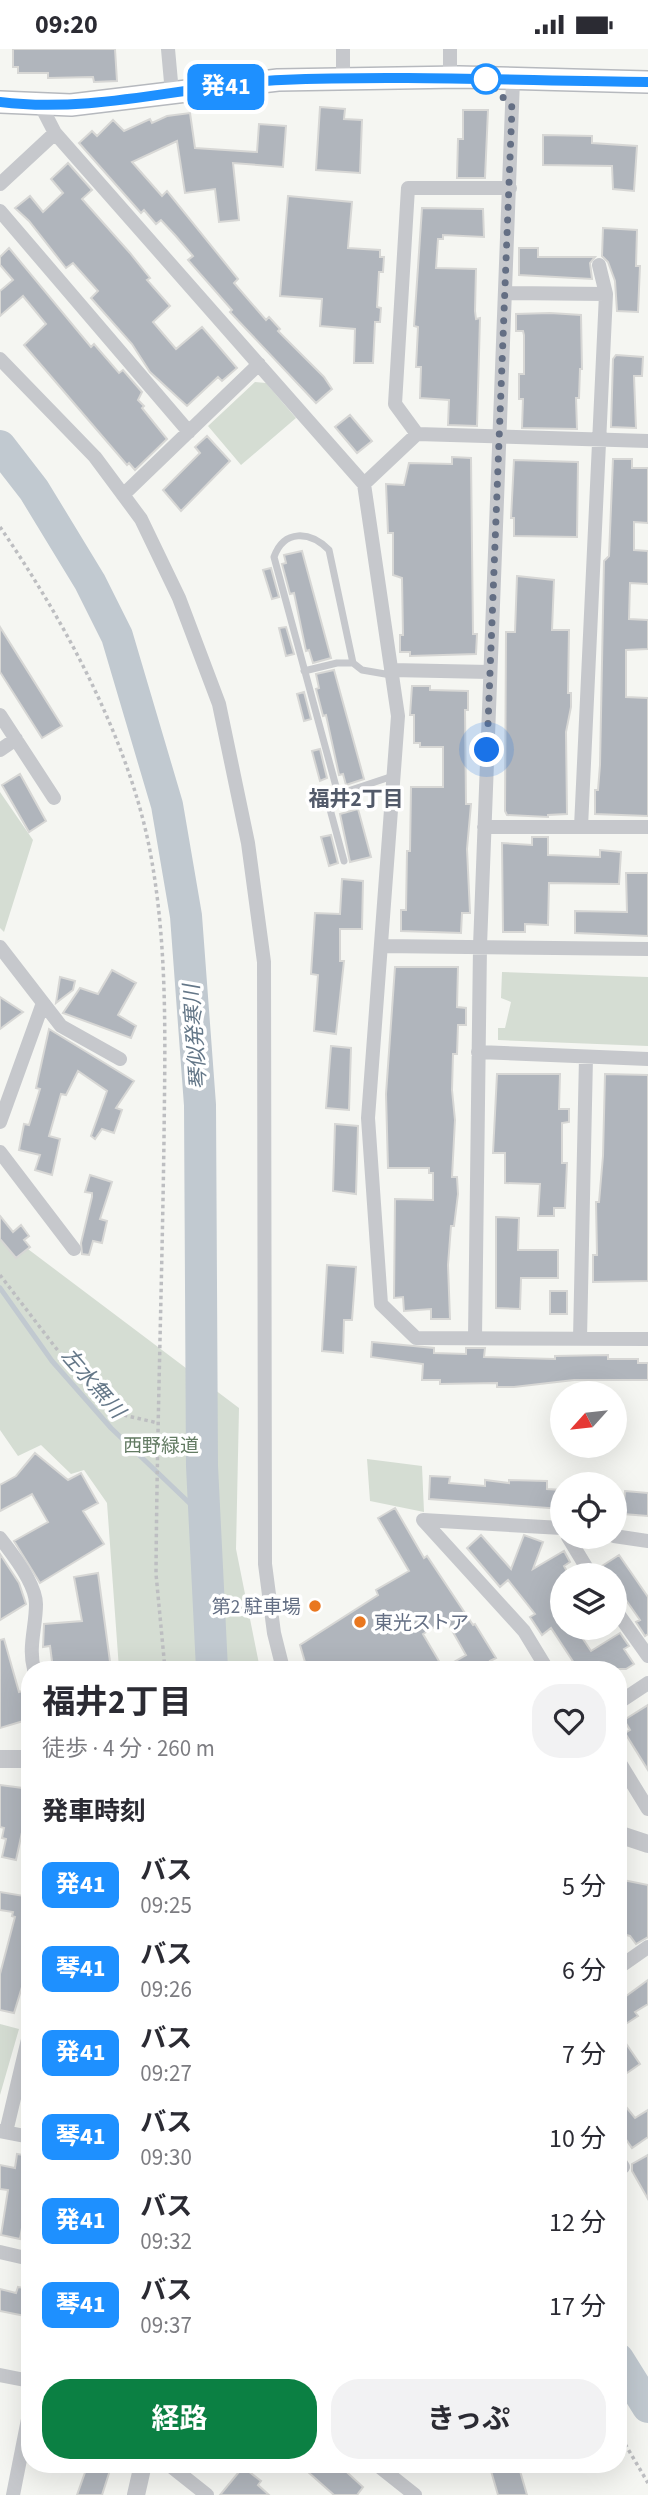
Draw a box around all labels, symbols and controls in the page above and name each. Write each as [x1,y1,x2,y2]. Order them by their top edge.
text: 09:20 [35,6,98,43]
line badge: 発41 [186,64,266,110]
unlabelled marker [471,64,501,94]
text: 発41 [201,69,251,104]
your location [469,732,504,767]
district label: 福井2丁目 [308,784,404,814]
water label: 琴似発寒川 [176,982,214,1090]
water label: 左水無川 [54,1341,133,1426]
north arrow [550,1381,626,1458]
map controls [550,1381,627,1640]
park label: 西野緑道 [123,1433,199,1460]
button: locate [550,1472,627,1549]
button: layers [550,1563,627,1640]
place label: 第2 駐車場 [212,1594,301,1621]
marker: 第2 駐車場 [307,1598,323,1614]
place label: 東光ストア [374,1610,469,1637]
marker: 東光ストア [352,1614,368,1630]
text: 福井2丁目 [42,1679,191,1726]
button: heart [532,1684,606,1758]
text: 徒歩 · 4 分 · 260 m [42,1732,215,1765]
text: 発車時刻 [42,1793,146,1830]
text: バス [140,1852,192,1889]
text: 発41 [56,1867,105,1902]
text: 5 分 [562,1868,606,1905]
text: 09:25 [140,1889,192,1922]
text: バス [140,1936,192,1973]
text: 琴41 [56,1951,105,1986]
text: 6 分 [562,1952,606,1989]
text: 09:26 [140,1973,192,2006]
text: バス [140,2020,192,2057]
text: 発41 [56,2035,105,2070]
text: 7 分 [562,2036,606,2073]
text: 09:27 [140,2057,192,2090]
text: バス [140,2104,192,2141]
text: 琴41 [56,2119,105,2154]
text: 10 分 [549,2120,606,2157]
text: 09:30 [140,2141,192,2174]
text: バス [140,2188,192,2225]
text: 発41 [56,2203,105,2238]
text: 12 分 [549,2204,606,2241]
text: 09:32 [140,2225,192,2258]
text: バス [140,2272,192,2309]
text: 琴41 [56,2287,105,2322]
text: 17 分 [549,2288,606,2325]
text: 09:37 [140,2309,192,2342]
button: 経路 [42,2379,317,2459]
button: きっぷ [331,2379,606,2459]

